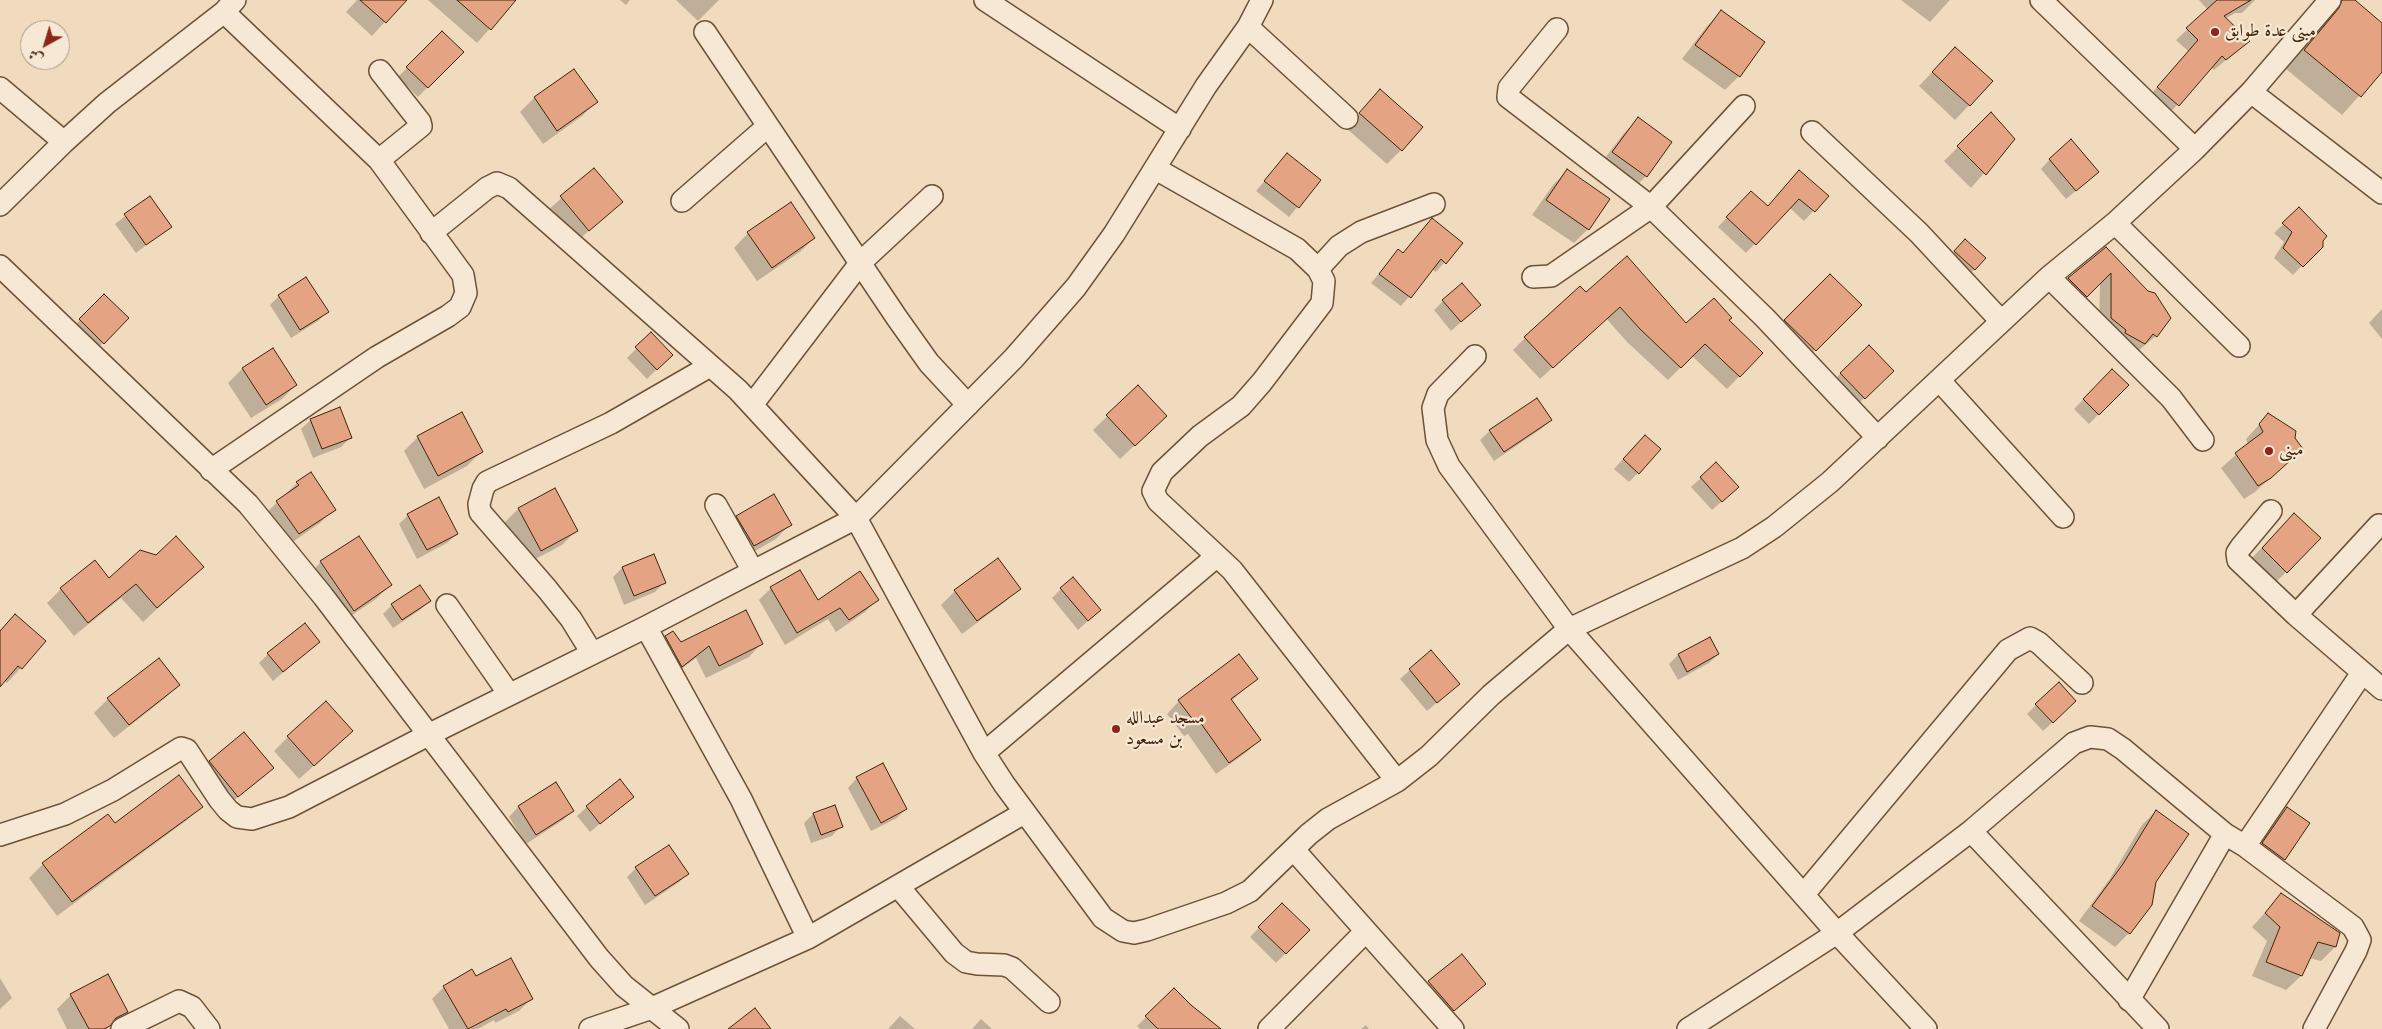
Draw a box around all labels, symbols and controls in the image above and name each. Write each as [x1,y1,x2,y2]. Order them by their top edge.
north arrow [20,20,70,70]
place label: مبنى عدة طوابق [2225,21,2316,43]
marker: مبنى عدة طوابق [2209,26,2221,38]
text: ش [25,45,47,68]
place label: مبنى [2279,440,2303,462]
marker: مبنى [2263,445,2275,457]
place label: مسجد عبدالله بن مسعود [1126,708,1205,751]
marker: مسجد عبدالله بن مسعود [1110,723,1122,735]

